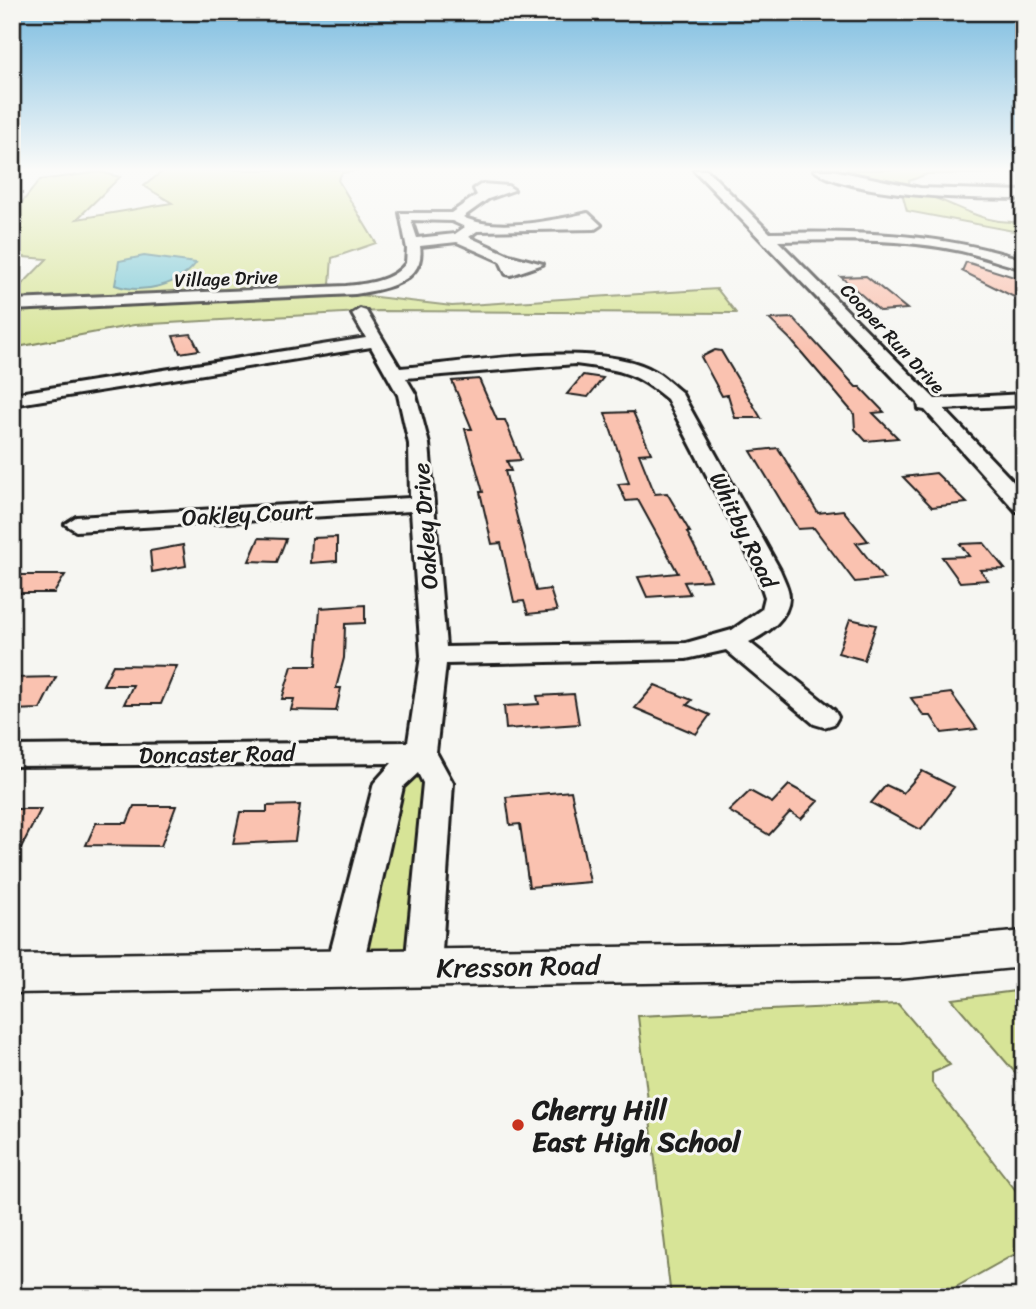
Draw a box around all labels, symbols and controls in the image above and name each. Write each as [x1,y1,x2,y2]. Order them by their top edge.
street label: Village Drive [174,260,279,297]
street label: Cooper Run Drive [832,275,953,402]
street label: Oakley Drive [401,461,450,591]
street label: Whitby Road [698,465,790,597]
street label: Oakley Court [181,491,315,538]
street label: Doncaster Road [139,733,297,776]
street label: Kresson Road [436,941,602,992]
place label: Cherry Hill East High School [531,1085,741,1166]
marker: Cherry Hill East High School [510,1117,526,1133]

